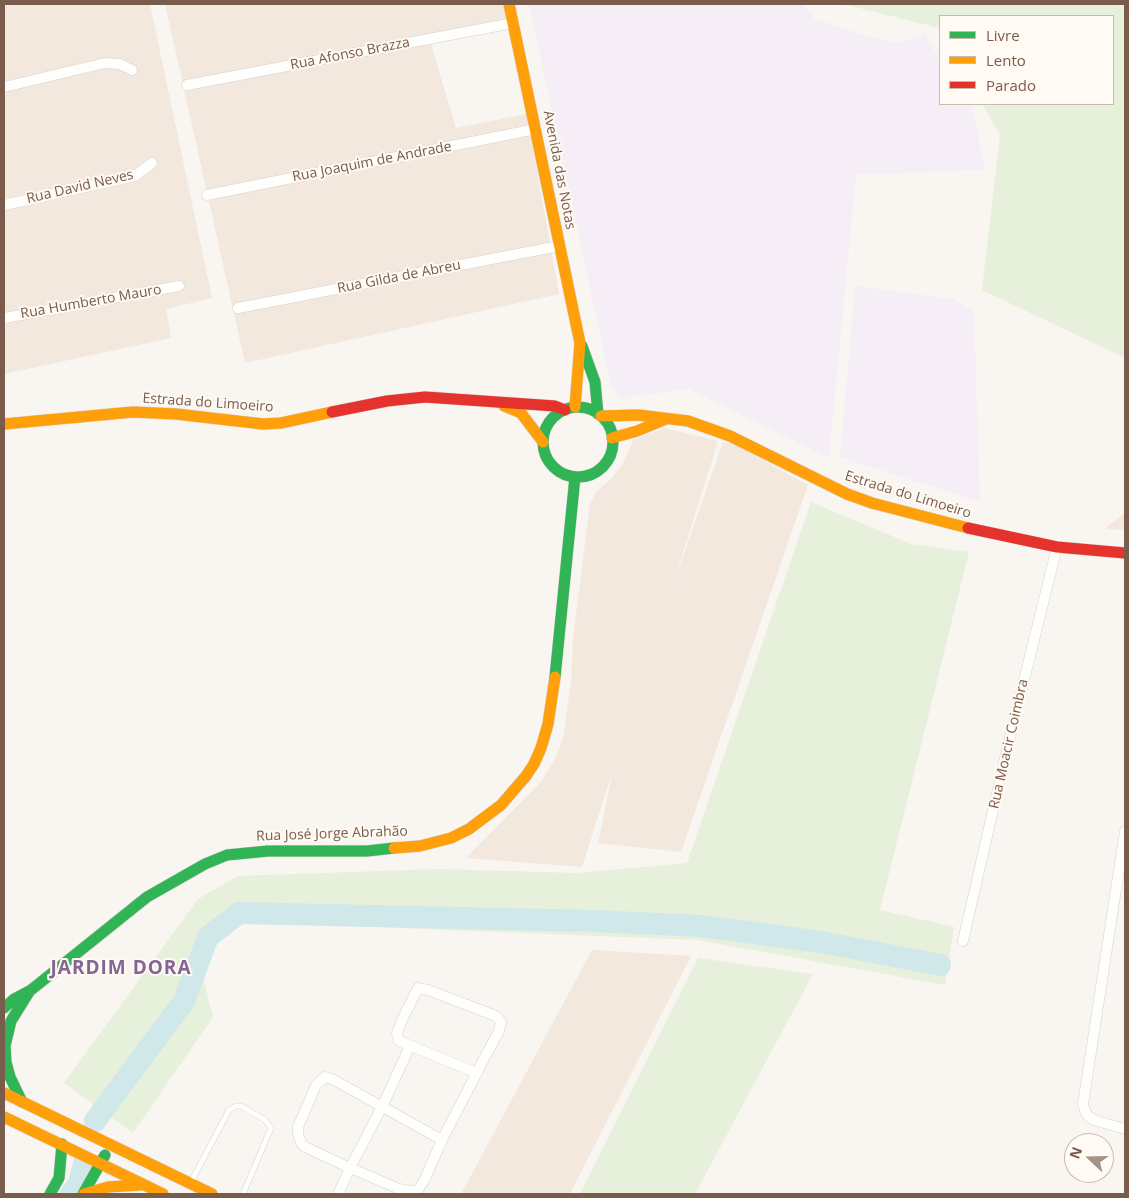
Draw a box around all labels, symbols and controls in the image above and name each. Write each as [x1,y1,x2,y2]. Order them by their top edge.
legend [939,15,1114,105]
text: Livre [986,25,1020,45]
street label: Rua Afonso Brazza [289,34,411,74]
text: Lento [986,50,1026,70]
text: Parado [986,75,1036,95]
street label: Avenida das Notas [539,109,579,231]
street label: Rua Joaquim de Andrade [291,138,453,186]
street label: Rua David Neves [25,167,135,207]
street label: Rua Gilda de Abreu [336,257,462,297]
street label: Rua Humberto Mauro [19,281,163,323]
street label: Estrada do Limoeiro [142,390,274,416]
street label: Estrada do Limoeiro [843,468,973,522]
street label: Rua Moacir Coimbra [986,677,1032,811]
street label: Rua José Jorge Abrahão [256,823,408,845]
district label: JARDIM DORA [49,958,193,980]
north arrow [1064,1133,1114,1183]
text: N [1065,1144,1086,1162]

